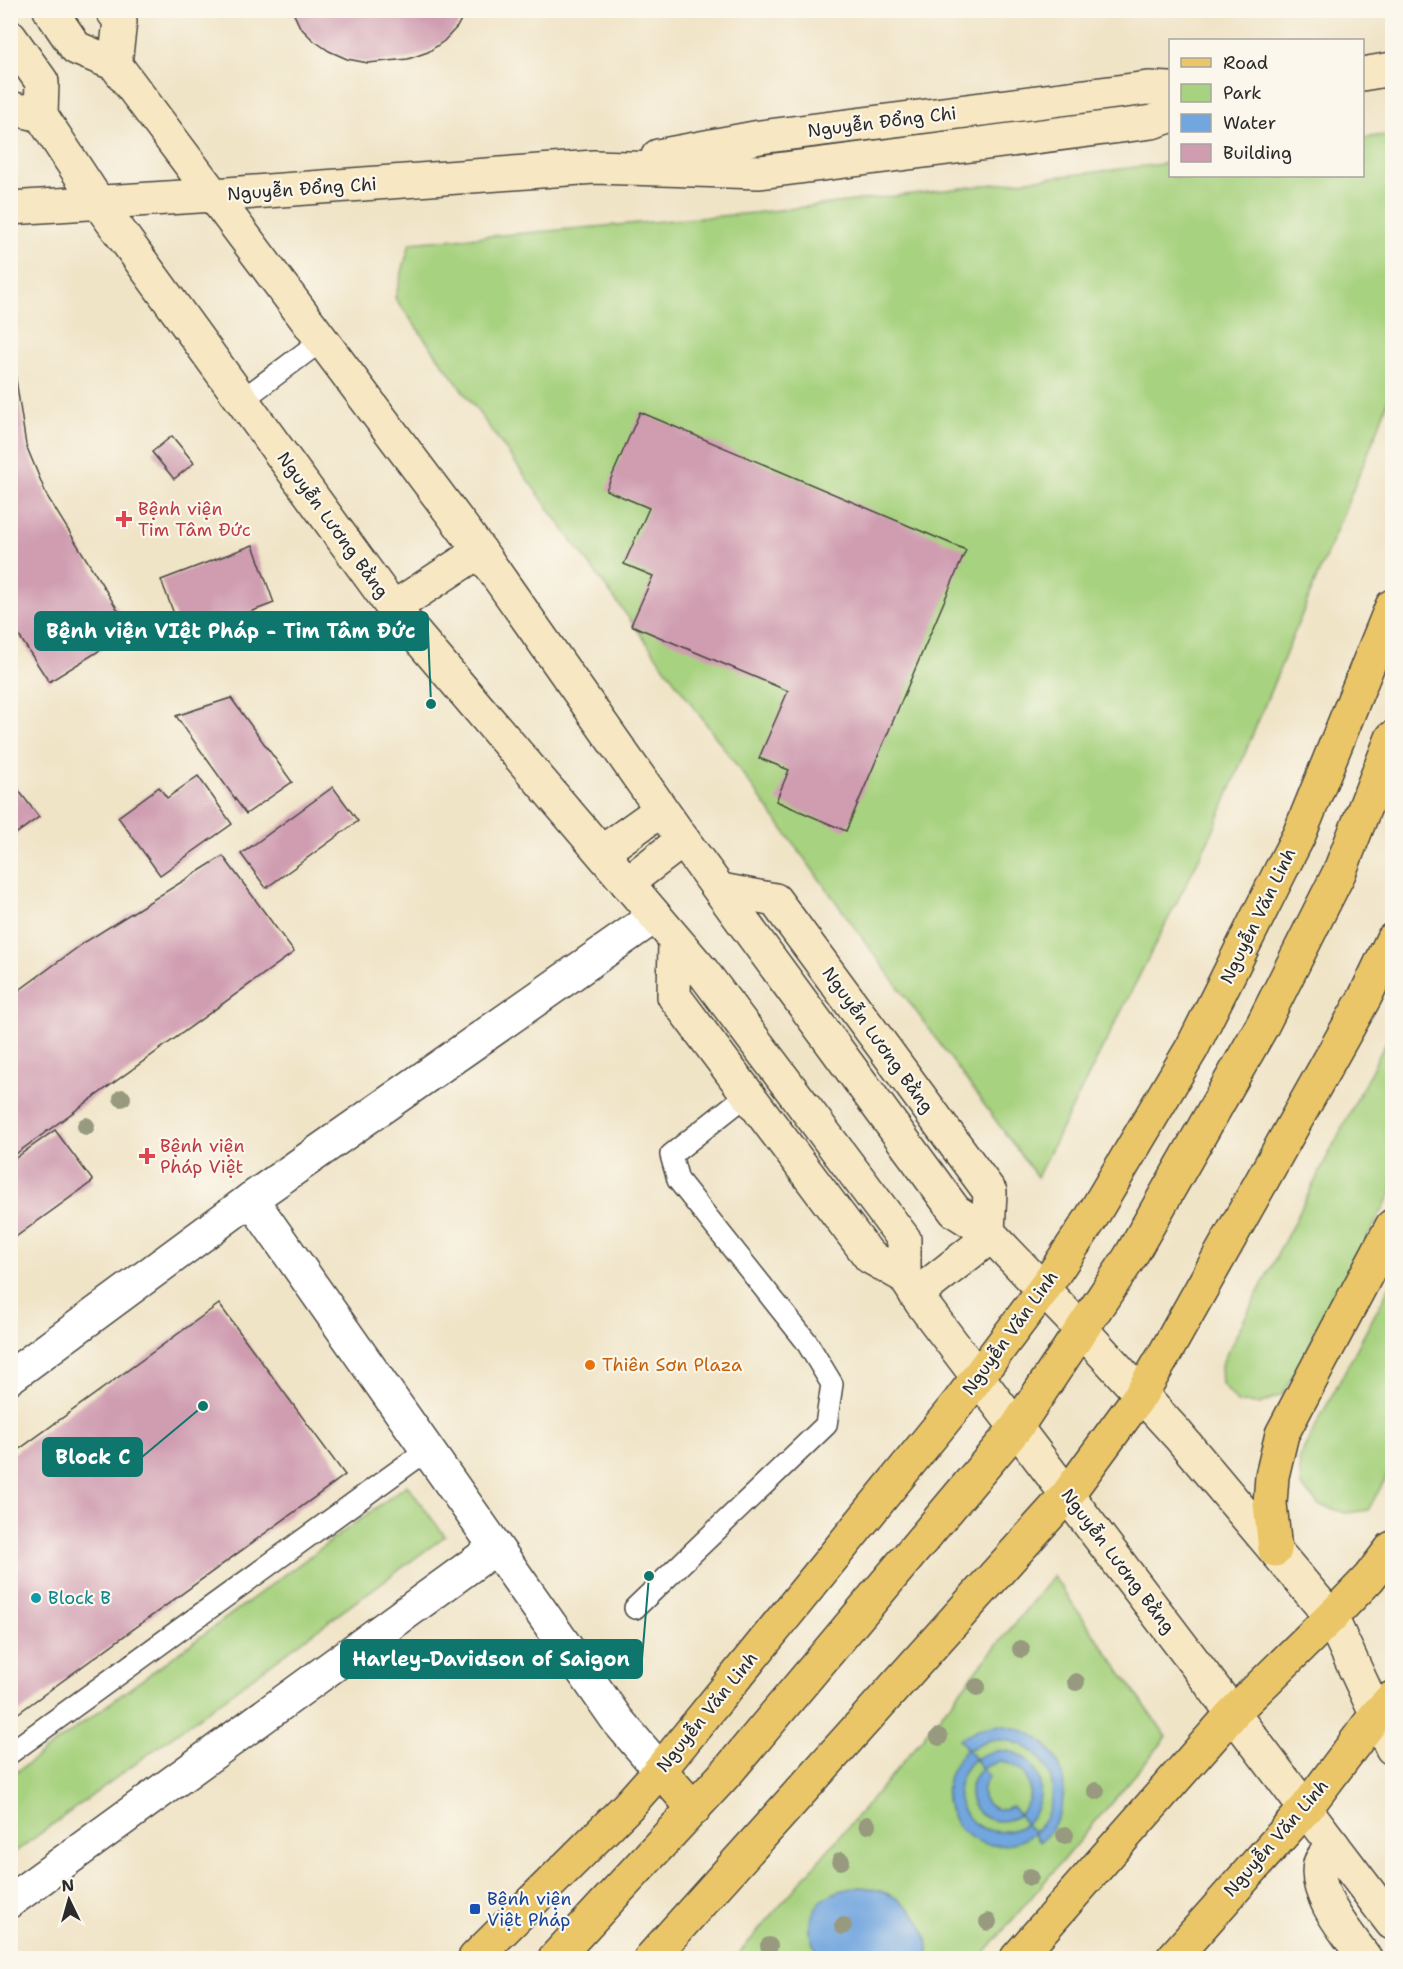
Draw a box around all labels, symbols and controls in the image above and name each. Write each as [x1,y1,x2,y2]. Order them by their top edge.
legend [1169,39,1364,177]
text: Road [1223,51,1268,75]
text: Park [1223,81,1262,105]
street label: Nguyễn Đổng Chi [806,101,958,143]
text: Water [1223,111,1276,135]
text: Building [1223,141,1292,165]
street label: Nguyễn Đổng Chi [226,172,378,206]
street label: Nguyễn Lương Bằng [272,447,394,603]
place label: Bệnh viện Tim Tâm Đức [138,497,251,542]
marker: Bệnh viện Tim Tâm Đức [115,510,133,528]
callout: Bệnh viện VIệt Pháp - Tim Tâm Đức [35,612,428,650]
text: Bệnh viện VIệt Pháp - Tim Tâm Đức [46,618,416,644]
street label: Nguyễn Văn Linh [1215,844,1301,988]
street label: Nguyễn Lương Bằng [817,962,939,1118]
place label: Bệnh viện Pháp Việt [160,1134,245,1179]
marker: Bệnh viện Pháp Việt [138,1147,156,1165]
street label: Nguyễn Văn Linh [957,1266,1063,1400]
place label: Thiên Sơn Plaza [602,1353,742,1377]
marker: Thiên Sơn Plaza [583,1358,597,1372]
callout: Block C [43,1438,142,1476]
text: Block C [56,1444,130,1470]
street label: Nguyễn Lương Bằng [1056,1484,1180,1638]
place label: Block B [48,1586,111,1610]
marker: Block B [29,1591,43,1605]
callout: Harley-Davidson of Saigon [341,1640,642,1678]
text: Harley-Davidson of Saigon [352,1646,630,1672]
street label: Nguyễn Văn Linh [651,1647,763,1777]
street label: Nguyễn Văn Linh [1218,1774,1334,1902]
north arrow [39,1870,99,1930]
text: N [61,1875,75,1897]
place label: Bệnh viện Việt Pháp [487,1887,572,1932]
marker: Bệnh viện Việt Pháp [468,1902,482,1916]

